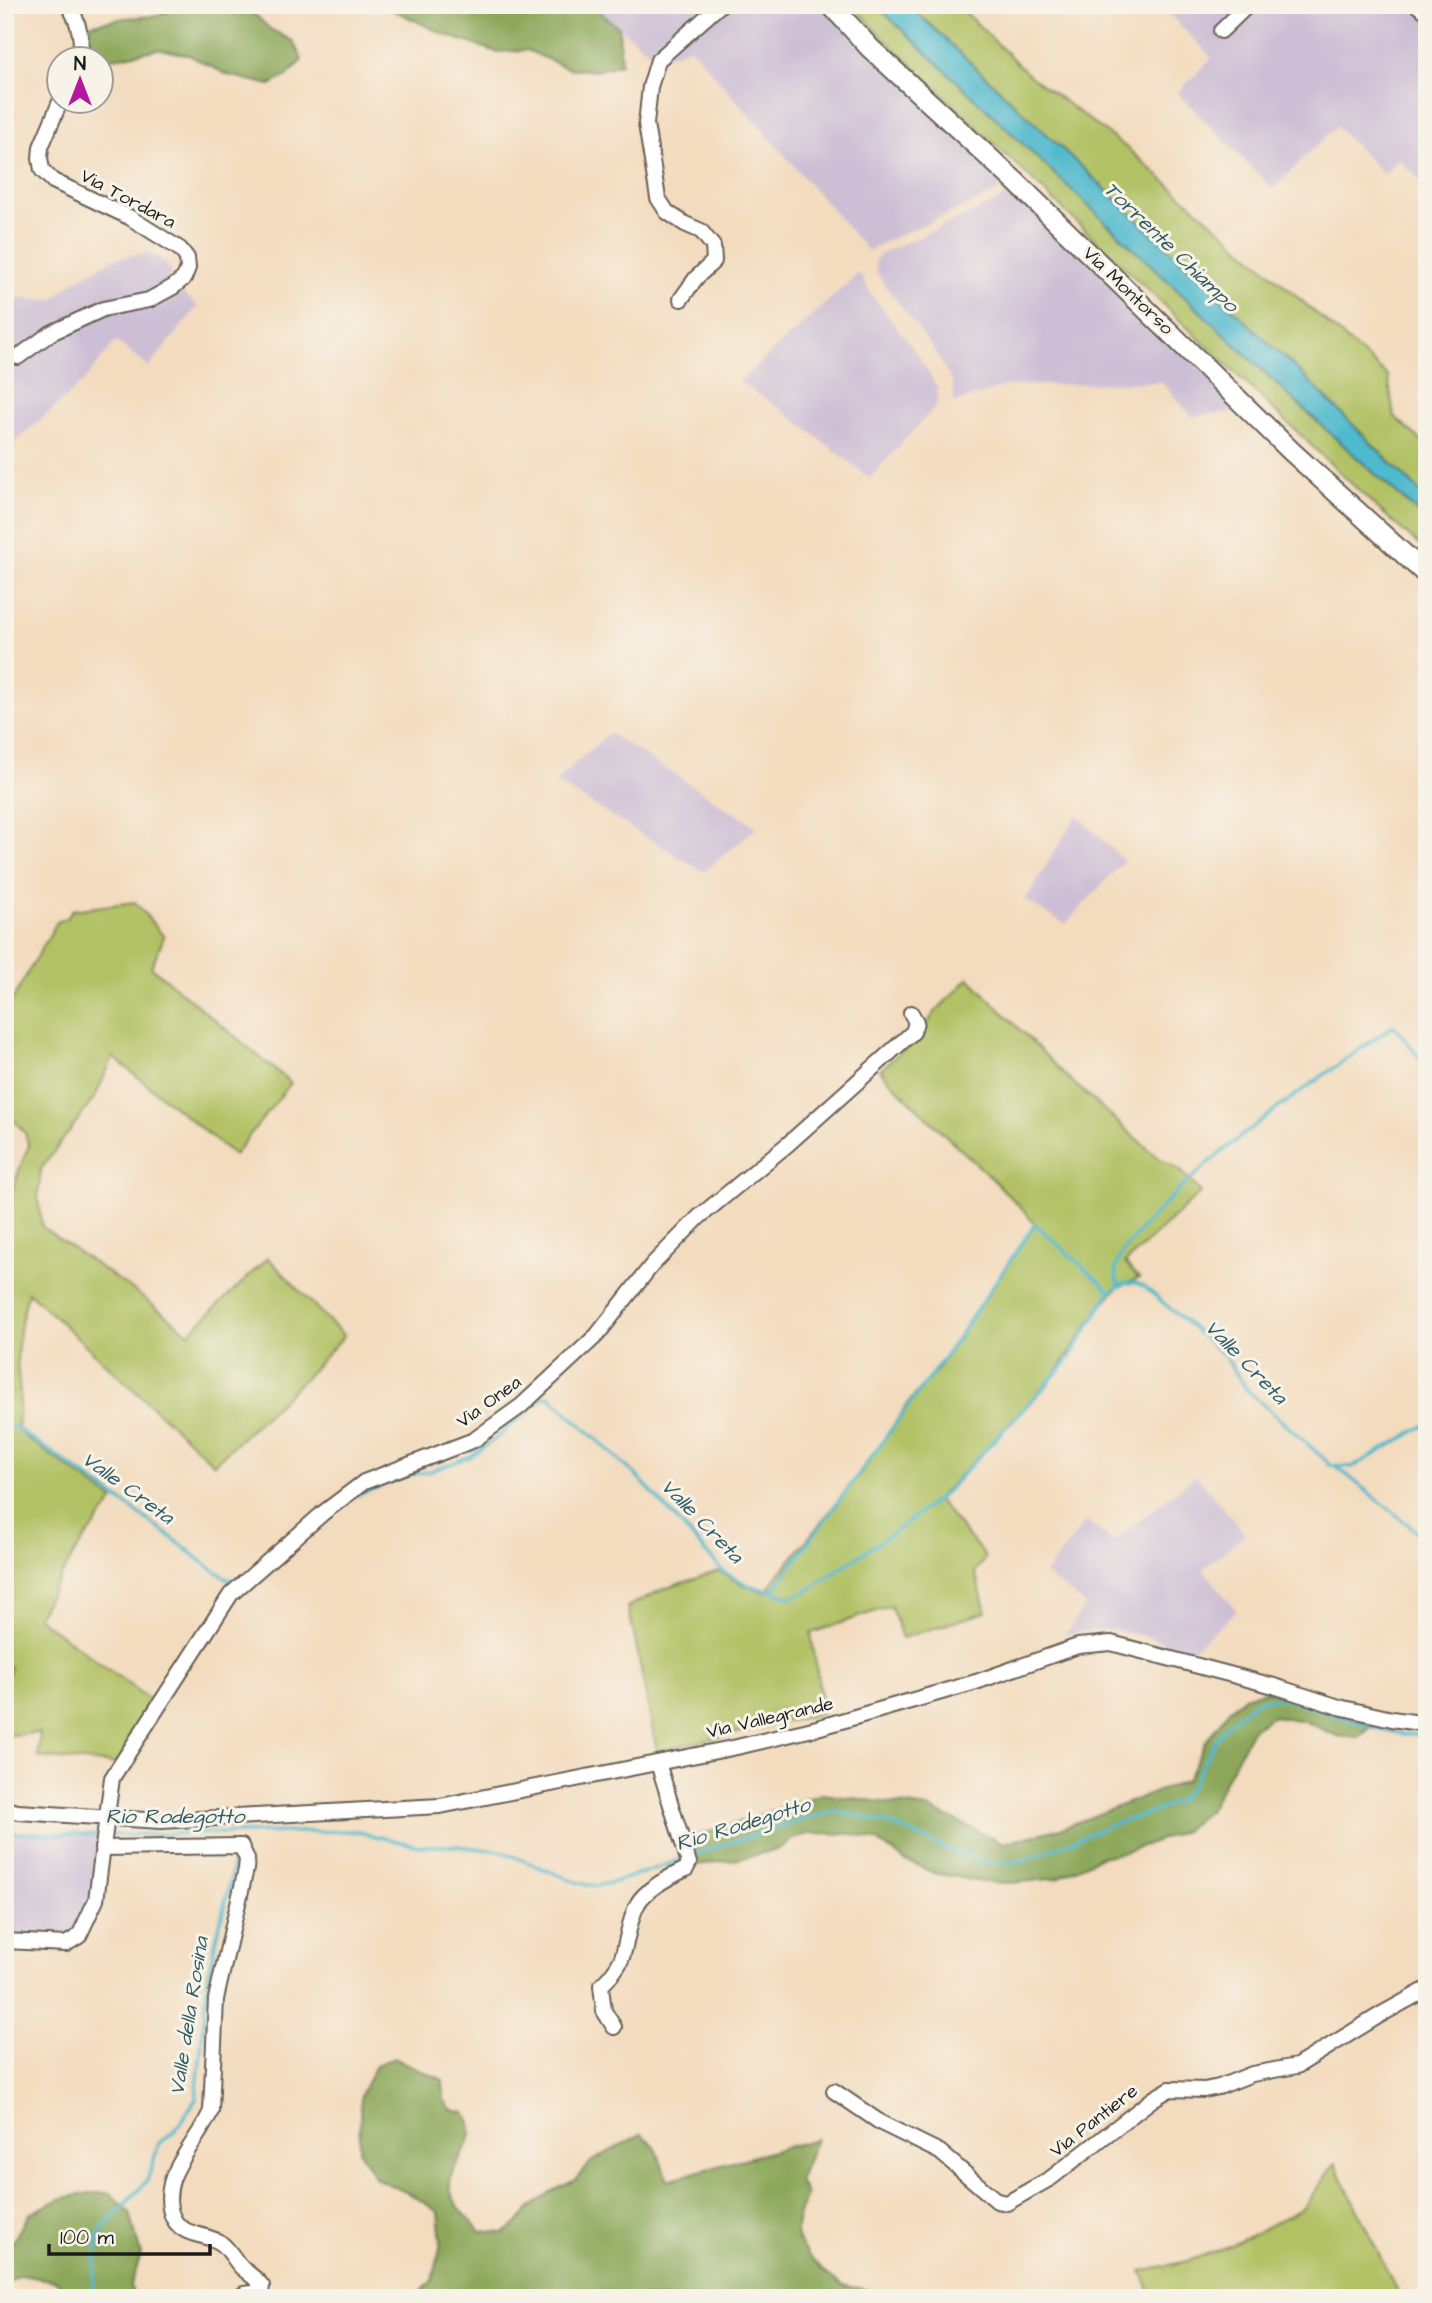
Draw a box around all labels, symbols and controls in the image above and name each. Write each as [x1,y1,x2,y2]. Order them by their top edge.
north arrow [46,46,116,116]
text: N [74,51,86,78]
street label: Via Tordara [75,163,181,236]
water label: Torrente Chiampo [1097,175,1246,320]
street label: Via Montorso [1077,241,1180,342]
water label: Valle Creta [1198,1313,1295,1412]
street label: Via Onea [451,1369,527,1435]
water label: Valle Creta [76,1445,181,1532]
water label: Valle Creta [654,1472,751,1571]
street label: Via Vallegrande [704,1690,836,1747]
water label: Rio Rodegotto [672,1789,816,1859]
water label: Rio Rodegotto [106,1802,247,1832]
water label: Valle della Rosina [162,1934,216,2097]
street label: Via Pantiere [1044,2078,1144,2164]
scale bar [49,2212,210,2256]
text: 100 m [60,2223,115,2252]

